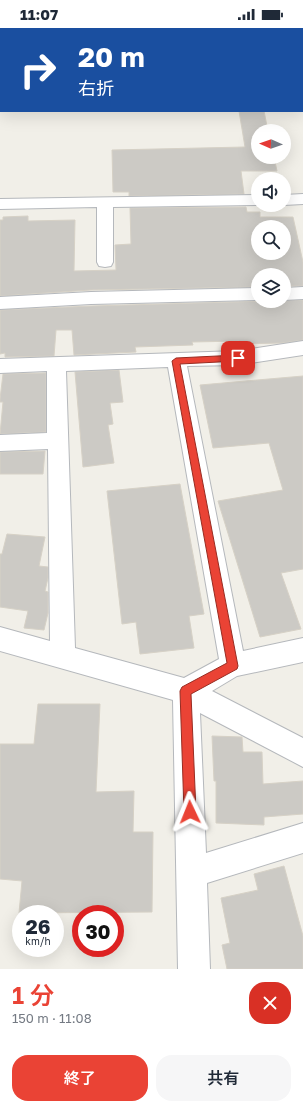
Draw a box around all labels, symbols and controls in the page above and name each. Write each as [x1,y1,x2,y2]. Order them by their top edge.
text: 11:07 [20,5,58,23]
text: 20 m [78,40,145,73]
icon: right [12,44,64,96]
text: 右折 [78,77,114,99]
north arrow [251,124,291,164]
map controls [251,124,291,308]
button: sound [251,172,291,212]
button: search [251,220,291,260]
button: layers [251,268,291,308]
pin [221,341,255,375]
icon: arrive [227,347,249,369]
position arrow [169,791,211,833]
speed limit sign: 30 [72,905,124,957]
text: 26 [26,914,50,938]
text: km/h [25,935,51,947]
text: 1 分 [12,980,54,1009]
button: close [249,982,291,1024]
text: 150 m · 11:08 [12,1010,92,1026]
button: 終了 [12,1055,148,1101]
button: 共有 [156,1055,291,1101]

